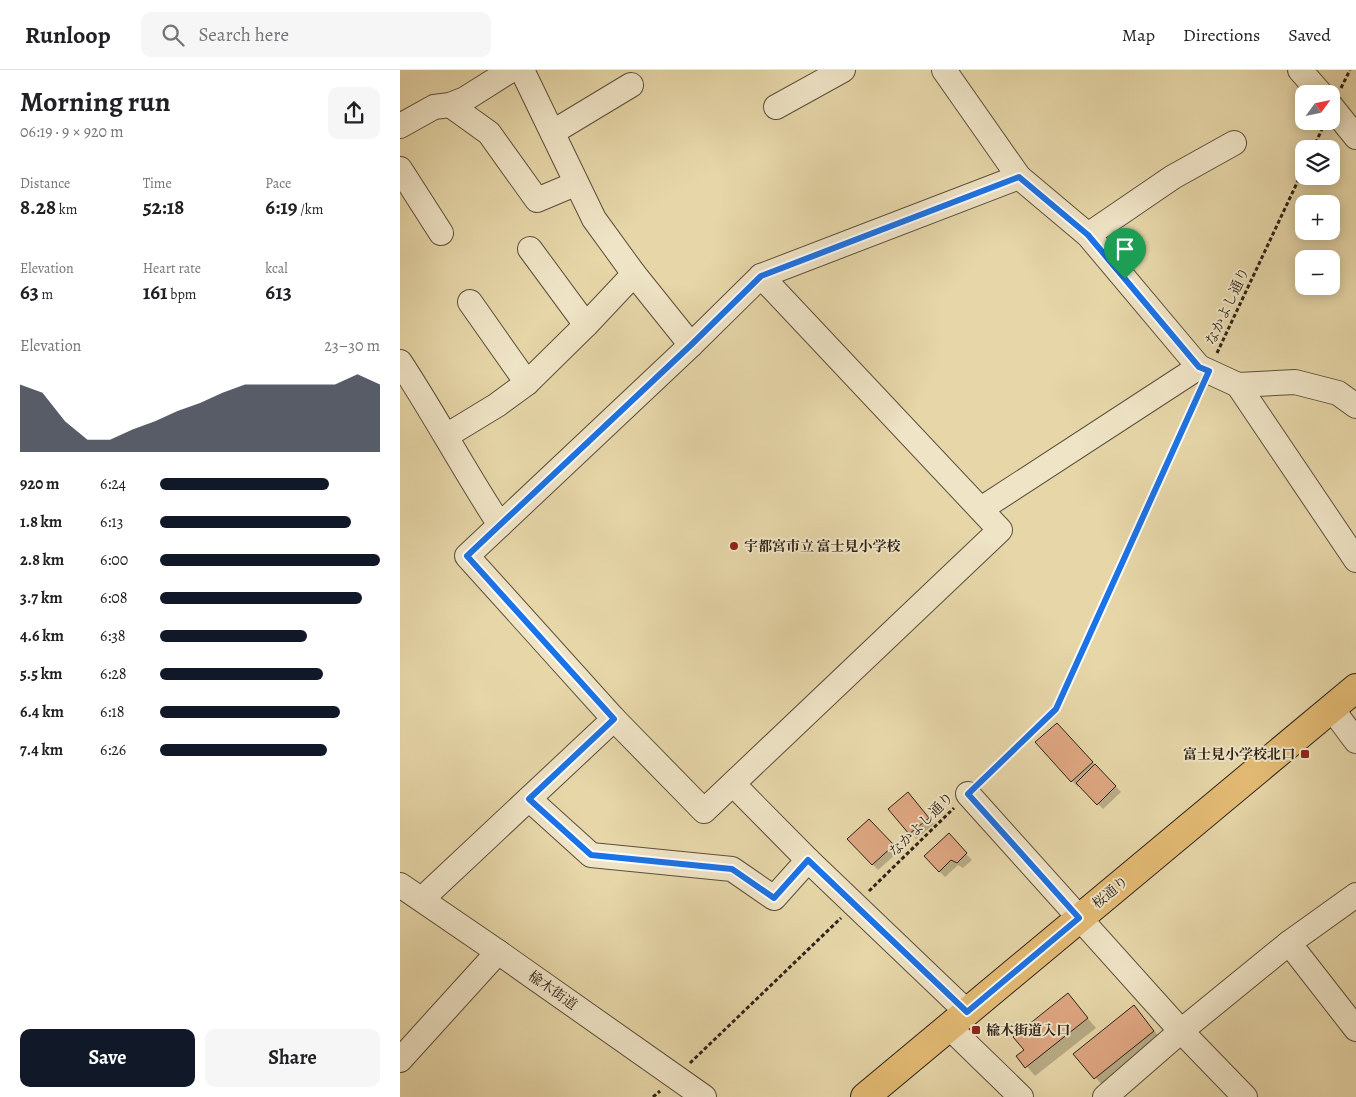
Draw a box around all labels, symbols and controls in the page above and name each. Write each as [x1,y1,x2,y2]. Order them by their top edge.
search box [141,12,491,57]
text: Runloop [25,19,111,51]
icon: search [159,21,187,49]
text: Search here [199,22,289,48]
text: Map [1122,23,1155,47]
text: Directions [1183,23,1260,47]
text: Saved [1288,23,1331,47]
text: Morning run [20,83,170,121]
north arrow [1295,85,1340,130]
map controls [1295,85,1340,295]
button: share [328,87,380,139]
text: 06:19 · 9 × 920 m [20,121,124,143]
button: layers [1295,140,1340,185]
text: Distance [20,174,70,193]
text: Time [143,174,172,193]
text: Pace [265,174,291,193]
text: 8.28 [20,193,56,221]
text: 52:18 [143,193,184,221]
text: 6:19 [265,193,297,221]
button: + [1295,195,1340,240]
text: km [56,200,77,219]
text: /km [297,200,323,219]
pin [1104,228,1146,279]
icon: arrive [1111,235,1139,263]
button: − [1295,250,1340,295]
text: Elevation [20,259,74,278]
text: Heart rate [143,259,201,278]
text: kcal [265,259,288,278]
street label: なかよし通り [1201,264,1254,348]
text: 63 [20,278,39,306]
text: 161 [143,278,168,306]
text: 613 [265,278,292,306]
text: m [39,285,53,304]
text: bpm [168,285,196,304]
text: Elevation [20,335,81,357]
text: 23–30 m [324,335,380,357]
text: 920 m [20,473,59,495]
text: 6:24 [100,473,126,495]
text: 1.8 km [20,511,62,533]
text: 6:13 [100,511,123,533]
place label: 宇都宮市立 富士見小学校 [744,537,900,556]
marker: 宇都宮市立 富士見小学校 [728,540,740,552]
text: 2.8 km [20,549,64,571]
text: 6:00 [100,549,128,571]
text: 3.7 km [20,587,63,609]
text: 6:08 [100,587,128,609]
text: 4.6 km [20,625,64,647]
text: 6:38 [100,625,126,647]
text: 5.5 km [20,663,63,685]
text: 6:28 [100,663,127,685]
text: 6.4 km [20,701,64,723]
text: 6:18 [100,701,124,723]
text: 7.4 km [20,739,63,761]
text: 6:26 [100,739,126,761]
place label: 富士見小学校北口 [1183,745,1295,764]
marker: 富士見小学校北口 [1299,748,1311,760]
street label: なかよし通り [885,788,958,861]
street label: 桜通り [1088,872,1133,913]
street label: 楡木街道 [524,967,581,1014]
place label: 楡木街道入口 [986,1021,1070,1040]
marker: 楡木街道入口 [970,1024,982,1036]
button: Save [20,1029,195,1087]
button: Share [205,1029,380,1087]

